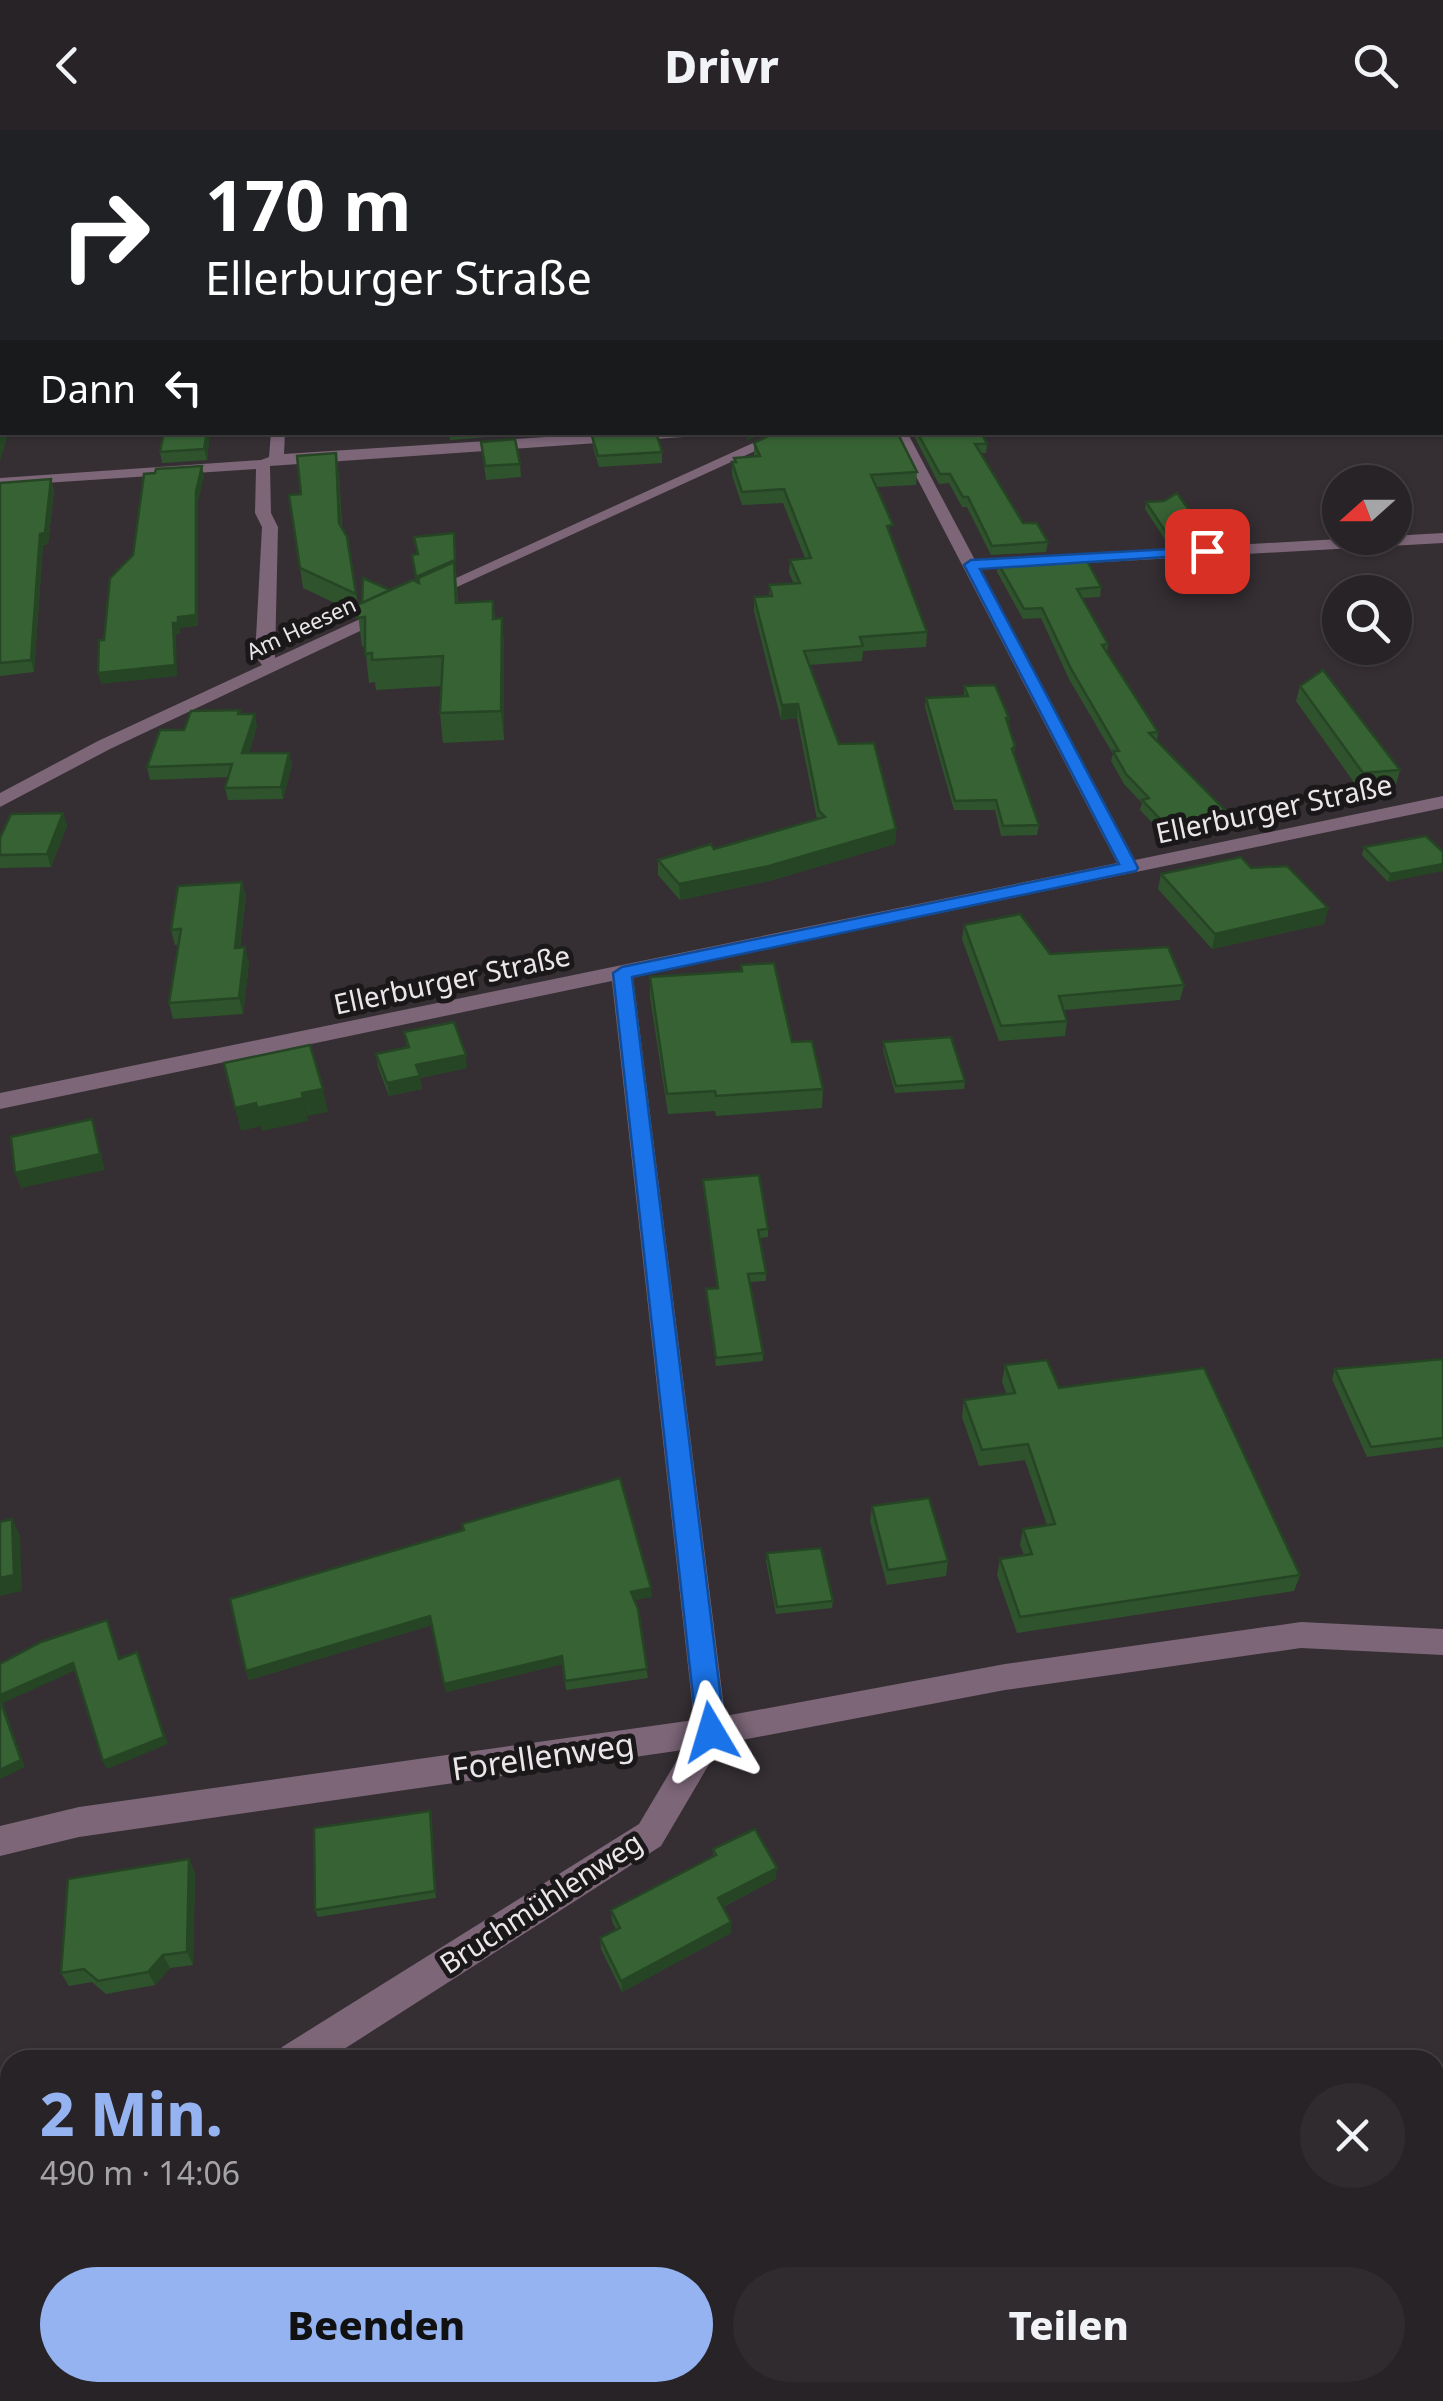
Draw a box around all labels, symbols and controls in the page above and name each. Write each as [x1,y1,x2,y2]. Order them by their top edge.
text: Drivr [664,35,779,96]
icon: back [40,38,95,93]
icon: search [1348,38,1403,93]
text: 170 m [205,156,412,252]
icon: right [40,170,170,300]
text: Ellerburger Straße [205,247,592,308]
icon: left [156,360,211,415]
text: Dann [40,362,136,414]
north arrow [1322,465,1412,555]
map controls [1322,465,1412,665]
pin [1165,509,1250,594]
icon: arrive [1180,524,1235,579]
button: search [1322,575,1412,665]
street label: Am Heesen [241,589,360,666]
street label: Ellerburger Straße [1152,764,1395,852]
street label: Ellerburger Straße [330,935,573,1023]
position arrow [659,1680,763,1784]
street label: Forellenweg [449,1721,637,1790]
street label: Bruchmühlenweg [432,1823,649,1982]
text: 2 Min. [40,2072,223,2154]
button: close [1300,2083,1405,2188]
text: 490 m · 14:06 [40,2151,240,2194]
button: Beenden [40,2267,713,2382]
button: Teilen [733,2267,1405,2382]

